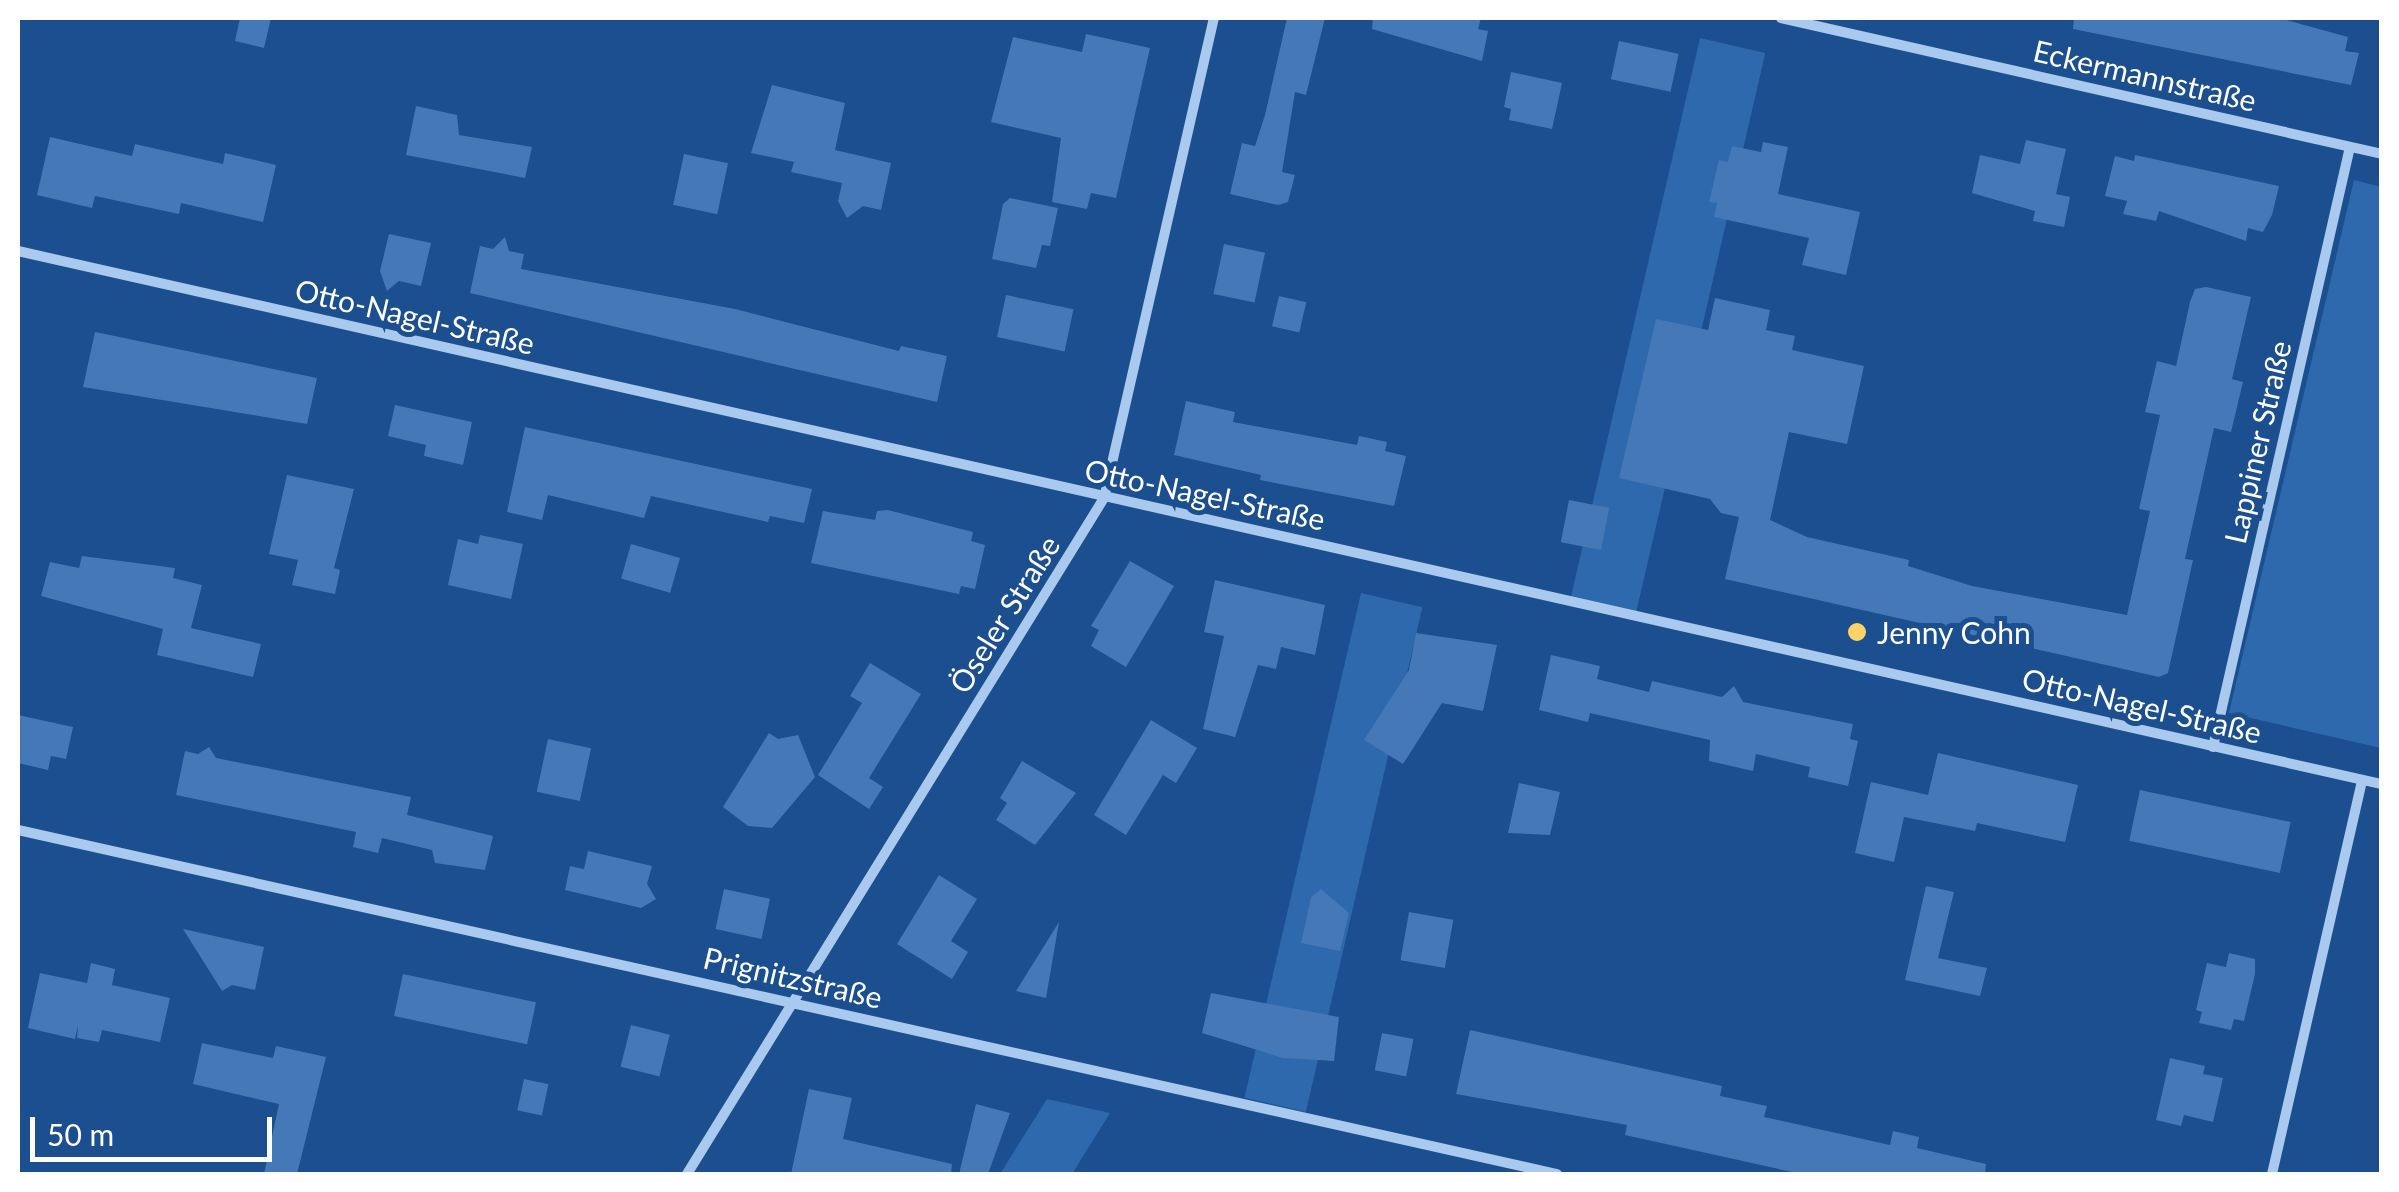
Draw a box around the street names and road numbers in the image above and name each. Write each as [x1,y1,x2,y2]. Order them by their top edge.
street label: Eckermannstraße [2030,32,2260,118]
street label: Otto-Nagel-Straße [292,271,538,361]
street label: Lappiner Straße [2216,337,2298,547]
street label: Otto-Nagel-Straße [1082,451,1328,537]
street label: Öseler Straße [941,528,1067,700]
street label: Otto-Nagel-Straße [2019,660,2265,750]
street label: Prignitzstraße [700,939,886,1015]

